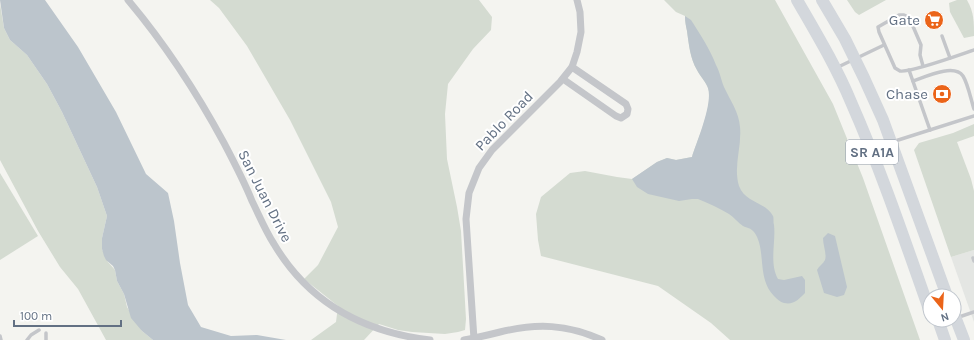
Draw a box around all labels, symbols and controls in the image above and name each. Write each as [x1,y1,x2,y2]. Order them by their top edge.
supermarket icon: Gate [923,9,945,31]
place label: Gate [889,11,920,29]
bank icon: Chase [931,83,953,105]
place label: Chase [886,85,928,103]
street label: Pablo Road [471,87,537,155]
road number: SR A1A [846,140,898,164]
street label: San Juan Drive [234,147,296,245]
north arrow [922,288,962,328]
scale bar [14,302,121,328]
text: 100 m [20,309,52,323]
text: N [939,310,951,324]

